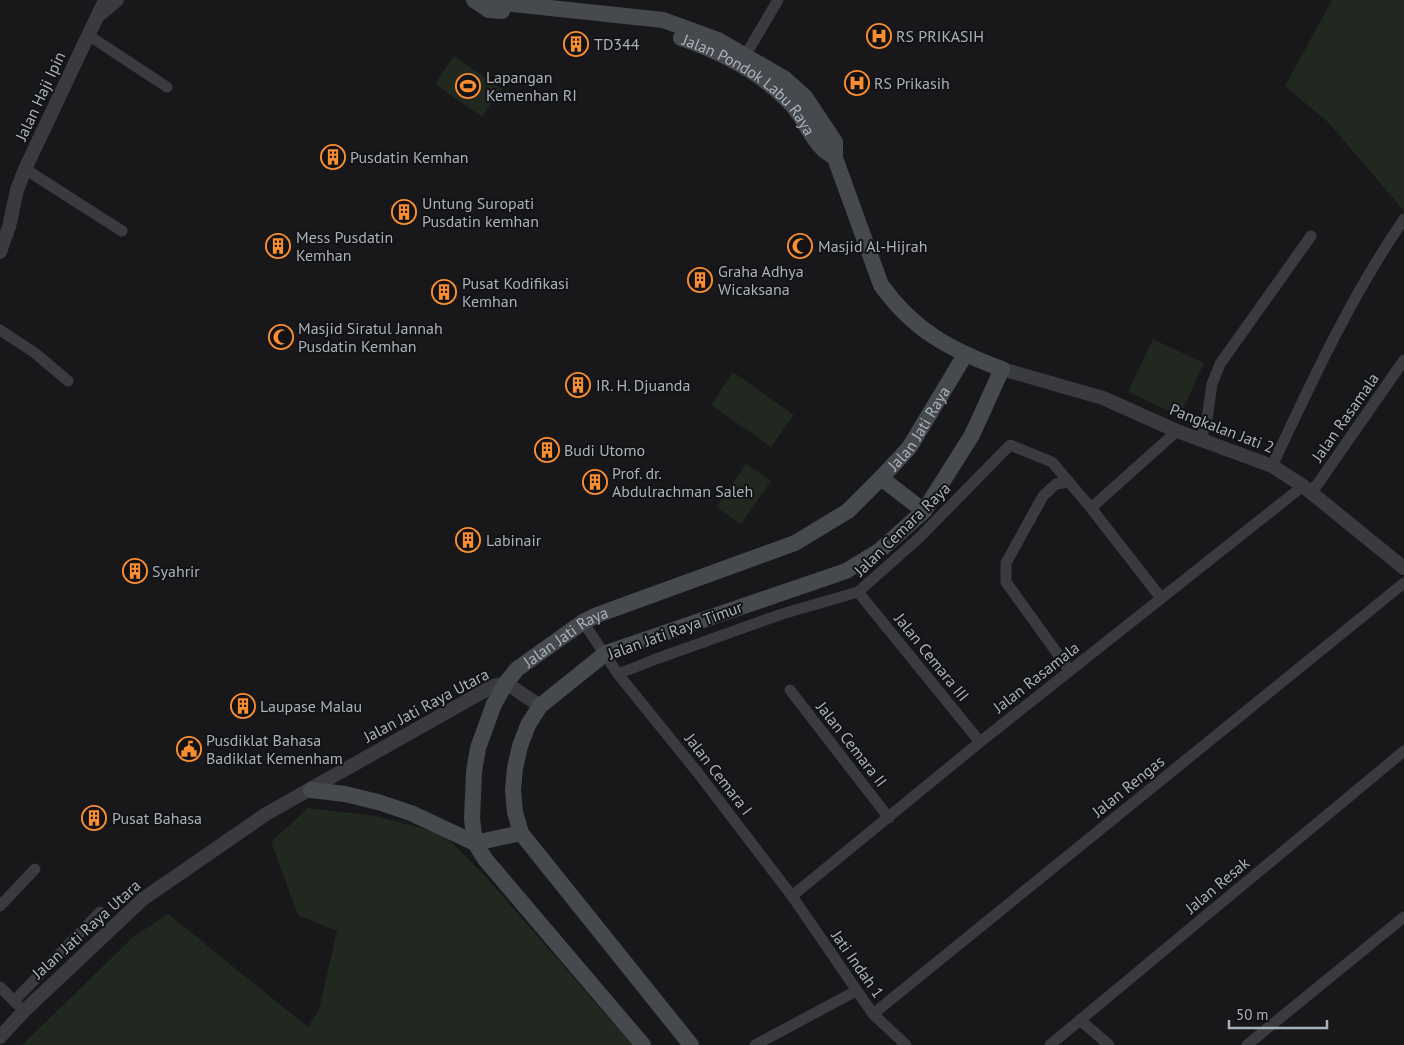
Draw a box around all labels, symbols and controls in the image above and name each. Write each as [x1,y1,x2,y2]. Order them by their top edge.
hospital icon: RS PRIKASIH [866,23,892,49]
place label: RS PRIKASIH [896,26,984,46]
street label: Jalan Pondok Labu Raya [679,29,820,139]
building icon: TD344 [563,31,589,57]
place label: TD344 [594,34,640,54]
street label: Jalan Haji Ipin [10,48,69,145]
place label: Lapangan Kemenhan RI [486,67,577,105]
hospital icon: RS Prikasih [844,70,870,96]
sports icon: Lapangan Kemenhan RI [455,73,481,99]
place label: RS Prikasih [874,73,950,93]
building icon: Pusdatin Kemhan [320,144,346,170]
place label: Pusdatin Kemhan [350,147,469,167]
place label: Untung Suropati Pusdatin kemhan [422,193,539,231]
building icon: Untung Suropati Pusdatin kemhan [391,199,417,225]
place label: Mess Pusdatin Kemhan [296,227,393,265]
building icon: Mess Pusdatin Kemhan [265,233,291,259]
mosque icon: Masjid Al-Hijrah [787,233,813,259]
place label: Masjid Al-Hijrah [818,236,928,256]
place label: Graha Adhya Wicaksana [718,261,804,299]
building icon: Graha Adhya Wicaksana [687,267,713,293]
place label: Pusat Kodifikasi Kemhan [462,273,569,311]
building icon: Pusat Kodifikasi Kemhan [431,279,457,305]
place label: Masjid Siratul Jannah Pusdatin Kemhan [298,318,443,356]
mosque icon: Masjid Siratul Jannah Pusdatin Kemhan [268,324,294,350]
street label: Jalan Rasamala [1306,369,1383,466]
building icon: IR. H. Djuanda [565,372,591,398]
place label: IR. H. Djuanda [596,375,690,395]
street label: Jalan Jati Raya [883,382,954,475]
street label: Pangkalan Jati 2 [1167,399,1277,457]
building icon: Budi Utomo [534,437,560,463]
place label: Budi Utomo [564,440,645,460]
place label: Prof. dr. Abdulrachman Saleh [612,463,753,501]
building icon: Prof. dr. Abdulrachman Saleh [582,469,608,495]
street label: Jalan Cemara Raya [849,478,954,581]
building icon: Labinair [455,527,481,553]
place label: Labinair [486,530,542,550]
building icon: Syahrir [122,558,148,584]
place label: Syahrir [152,561,200,581]
street label: Jalan Jati Raya Timur [604,596,745,664]
street label: Jalan Jati Raya [518,602,611,672]
street label: Jalan Cemara III [890,608,974,705]
street label: Jalan Rasamala [988,637,1083,717]
street label: Jalan Jati Raya Utara [359,664,492,747]
building icon: Laupase Malau [230,693,256,719]
place label: Laupase Malau [260,696,362,716]
street label: Jalan Cemara II [812,697,892,791]
street label: Jalan Cemara I [680,728,757,819]
place label: Pusdiklat Bahasa Badiklat Kemenham [206,730,343,768]
public building icon: Pusdiklat Bahasa Badiklat Kemenham [176,736,202,762]
street label: Jalan Rengas [1087,751,1168,822]
building icon: Pusat Bahasa [81,805,107,831]
place label: Pusat Bahasa [112,808,202,828]
street label: Jalan Resak [1180,852,1253,918]
street label: Jalan Jati Raya Utara [27,875,144,984]
street label: Jati Indah 1 [827,925,889,1002]
scale bar [1229,998,1326,1030]
text: 50 m [1236,1005,1269,1024]

